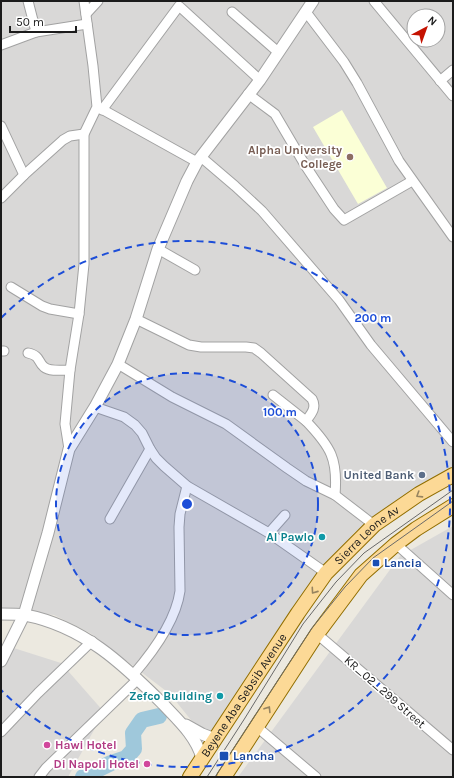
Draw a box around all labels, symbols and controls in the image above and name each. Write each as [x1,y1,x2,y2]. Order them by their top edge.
scale bar [10,8,76,34]
north arrow [406,8,446,48]
text: N [425,13,439,28]
text: 50 m [16,15,44,29]
place label: Alpha University College [248,143,342,171]
marker: Alpha University College [345,152,355,162]
text: 200 m [355,311,391,325]
text: 100 m [263,405,297,419]
place label: United Bank [343,468,414,482]
marker: United Bank [417,470,427,480]
one-way arrow [416,490,423,497]
centre of rings [180,497,194,511]
street label: Sierra Leone Av [331,503,402,568]
place label: Al Pawlo [266,530,314,544]
marker: Al Pawlo [317,532,327,542]
place label: Lancia [384,556,422,570]
marker: Lancia [371,558,381,568]
one-way arrow [312,586,319,593]
street label: Beyene Aba Sebsib Avenue [198,631,290,760]
street label: KR_02_299 Street [342,653,429,731]
place label: Zefco Building [129,689,212,703]
marker: Zefco Building [215,691,225,701]
one-way arrow [264,706,271,713]
place label: Hawi Hotel [55,738,117,752]
marker: Hawi Hotel [42,740,52,750]
place label: Lancha [233,749,274,763]
marker: Lancha [218,750,230,762]
place label: Di Napoli Hotel [53,757,139,771]
marker: Di Napoli Hotel [142,759,152,769]

